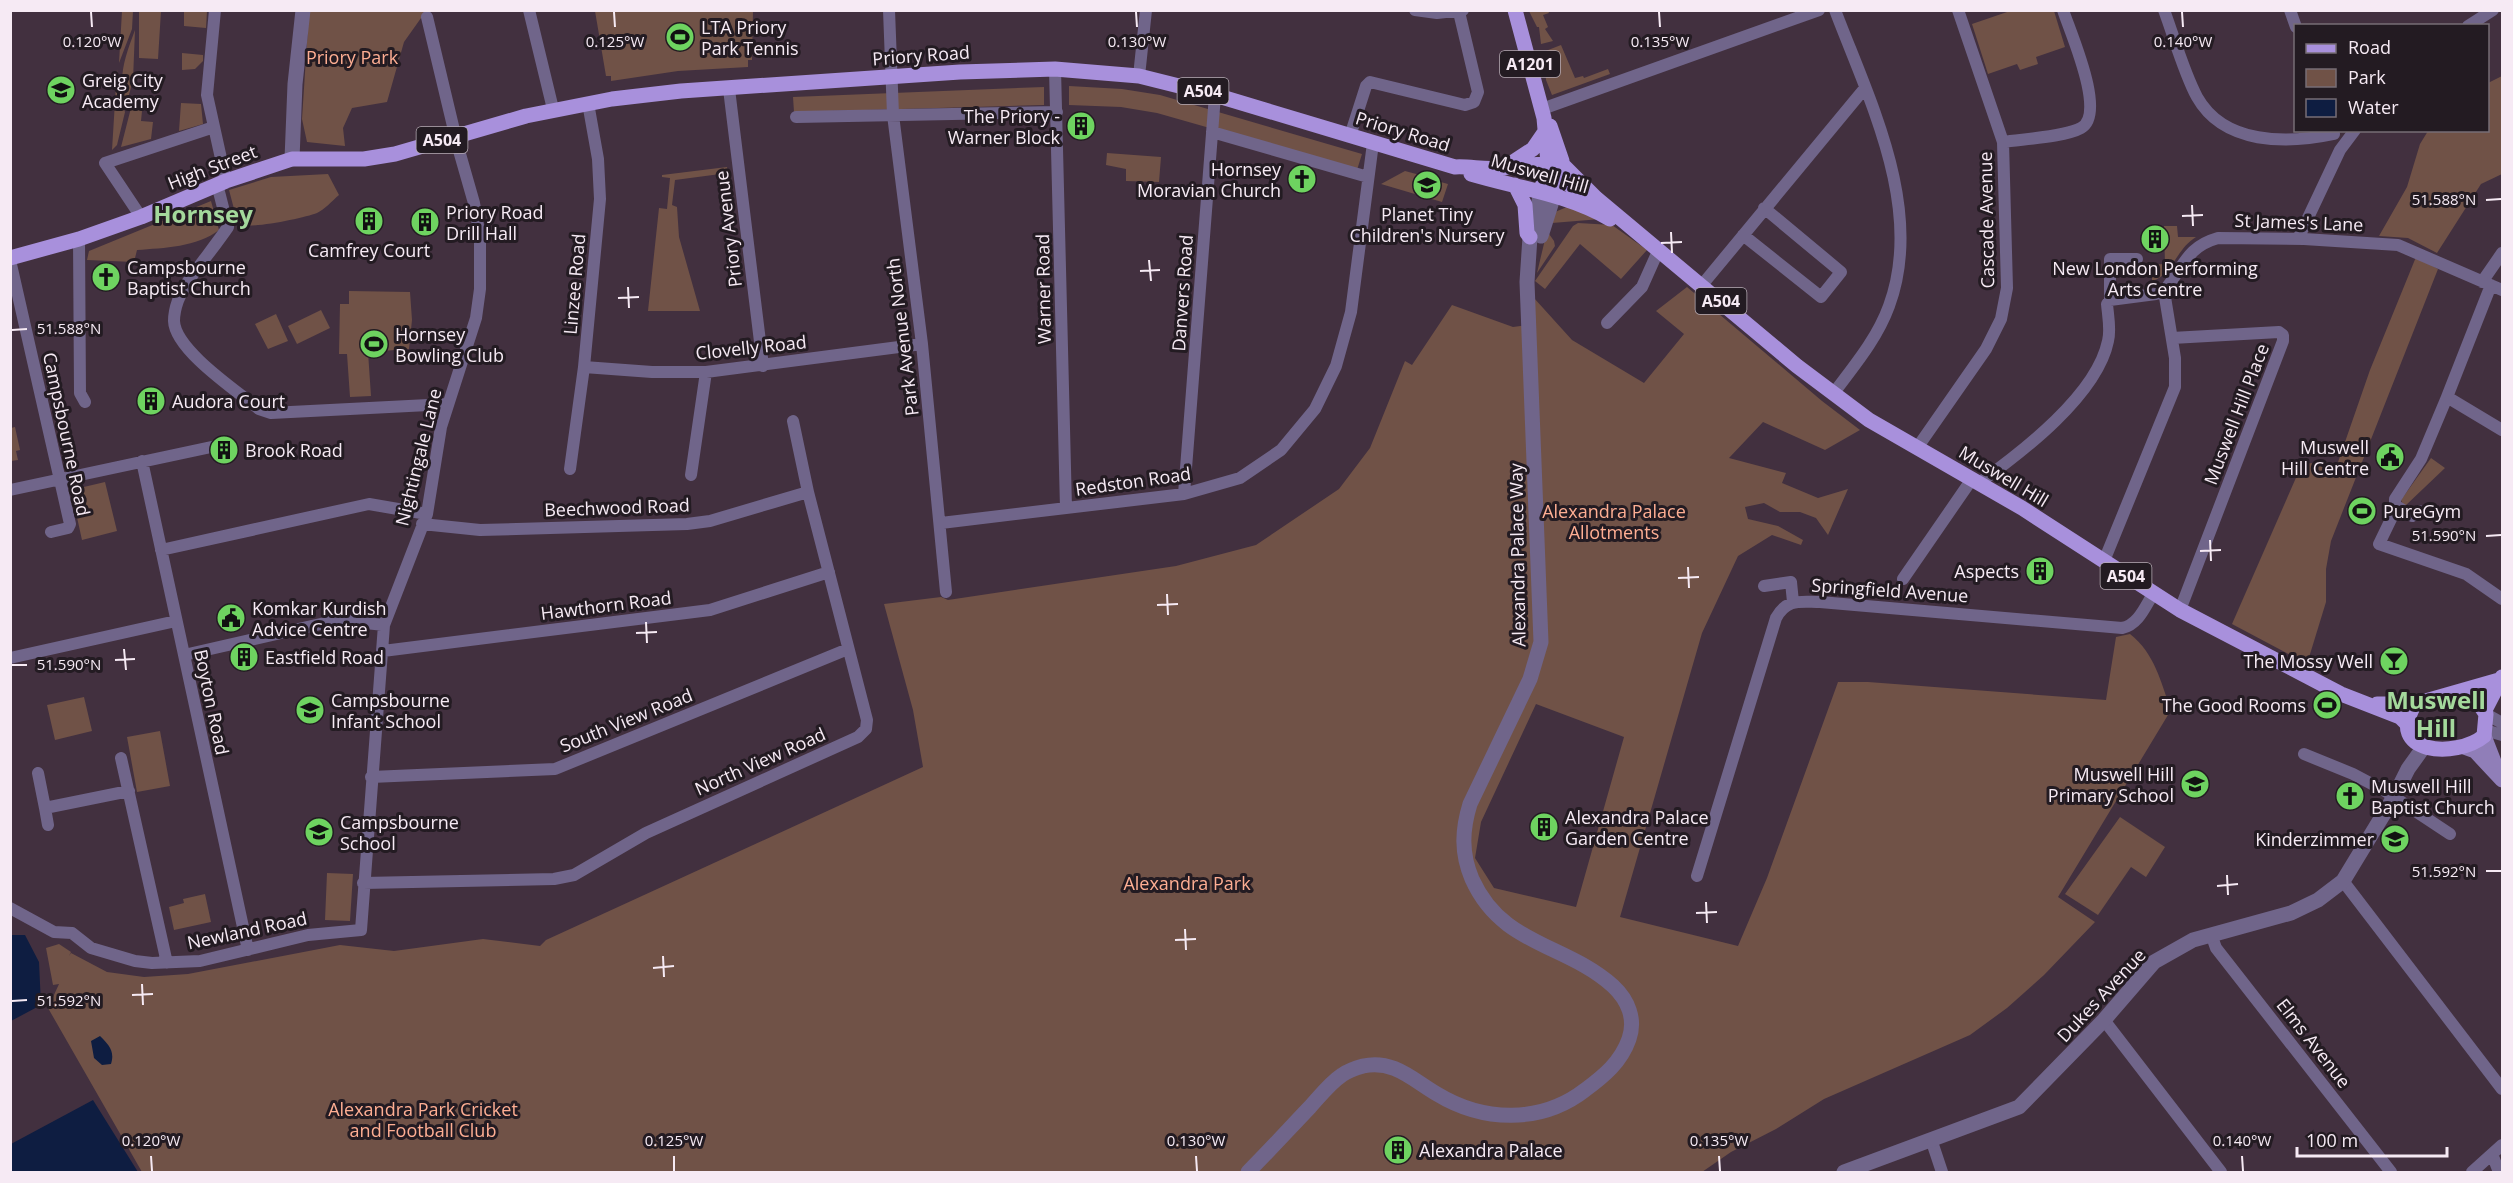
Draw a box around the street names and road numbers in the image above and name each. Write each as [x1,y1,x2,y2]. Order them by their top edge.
street label: Priory Road [872,40,970,70]
road number: A1201 [1500,51,1560,77]
road number: A504 [1178,78,1228,104]
street label: Priory Road [1353,105,1453,157]
road number: A504 [416,127,468,153]
street label: High Street [164,139,260,195]
street label: Muswell Hill [1488,148,1592,198]
street label: Cascade Avenue [1973,151,1999,289]
street label: Priory Avenue [709,169,747,289]
street label: St James's Lane [2234,208,2364,236]
street label: Linzee Road [558,233,590,335]
street label: Warner Road [1030,234,1056,344]
street label: Danvers Road [1166,234,1198,352]
street label: Park Avenue North [880,257,924,417]
road number: A504 [1696,288,1746,314]
street label: Clovelly Road [694,329,808,365]
street label: Muswell Hill Place [2198,340,2274,488]
street label: Campsbourne Road [38,350,96,518]
street label: Nightingale Lane [389,386,447,528]
street label: Muswell Hill [1955,440,2053,512]
street label: Redston Road [1074,461,1192,501]
street label: Alexandra Palace Way [1503,462,1531,647]
street label: Beechwood Road [544,492,690,522]
road number: A504 [2100,563,2152,589]
street label: Springfield Avenue [1811,573,1969,607]
street label: Hawthorn Road [539,585,673,625]
street label: Boyton Road [189,647,235,757]
street label: South View Road [556,682,696,758]
street label: North View Road [691,721,829,801]
street label: Newland Road [185,906,309,954]
street label: Dukes Avenue [2051,943,2151,1047]
street label: Elms Avenue [2272,993,2356,1093]

